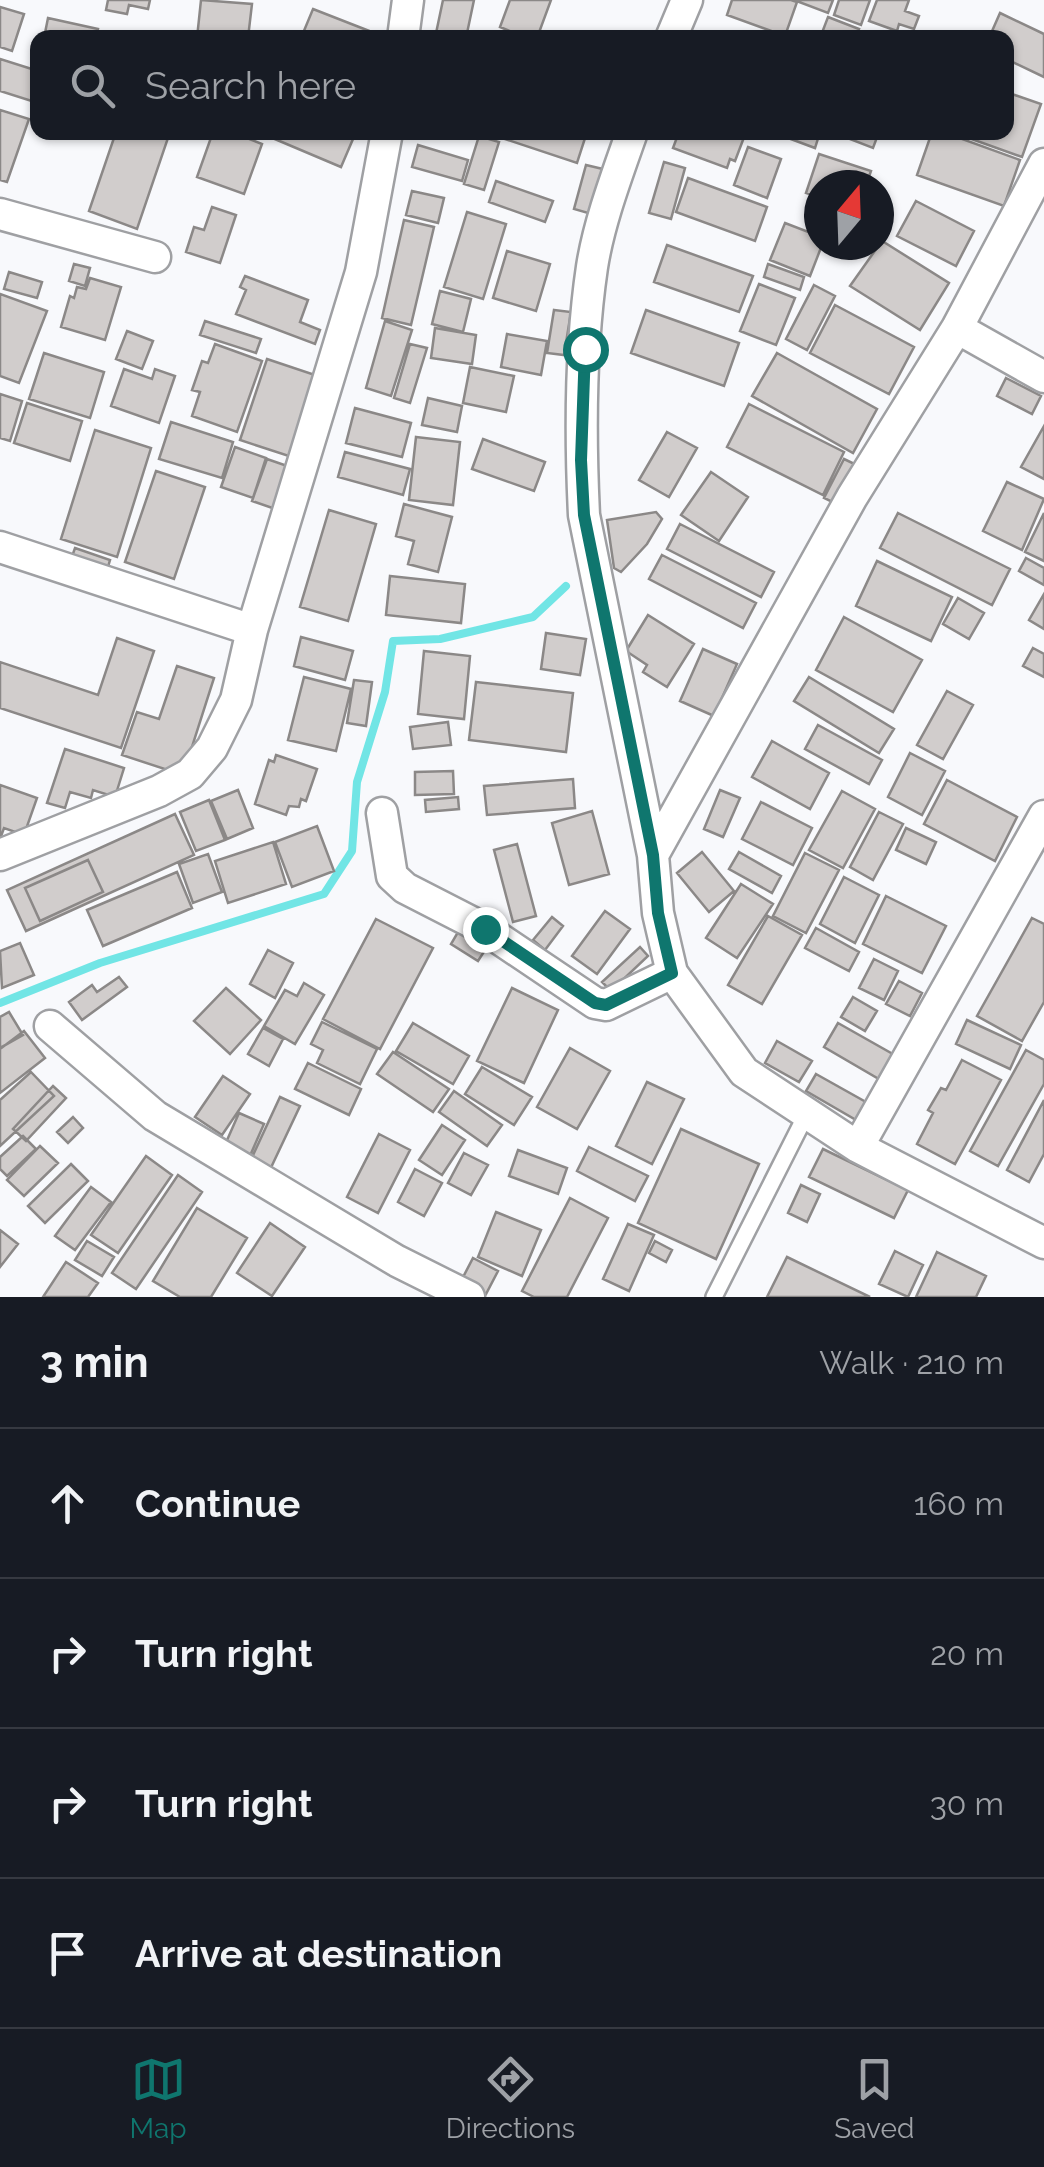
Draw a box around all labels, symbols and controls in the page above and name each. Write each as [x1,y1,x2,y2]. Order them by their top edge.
search box [30,30,1014,140]
icon: search [65,58,120,113]
text: Search here [145,63,356,108]
north arrow [804,170,894,260]
route start [563,327,609,373]
route end [463,907,509,953]
text: 3 min [40,1338,149,1387]
text: Walk · 210 m [819,1344,1004,1381]
icon: ahead [40,1476,95,1531]
text: Continue [135,1481,300,1526]
text: 160 m [914,1485,1004,1522]
icon: right [40,1626,95,1681]
text: Turn right [135,1631,312,1676]
text: 20 m [930,1635,1004,1672]
icon: right [40,1776,95,1831]
text: Turn right [135,1781,312,1826]
text: 30 m [930,1785,1004,1822]
icon: arrive [40,1926,95,1981]
text: Arrive at destination [135,1931,502,1976]
tab: Map [130,2052,187,2145]
tab: Directions [446,2052,575,2145]
tab: Saved [834,2052,914,2145]

